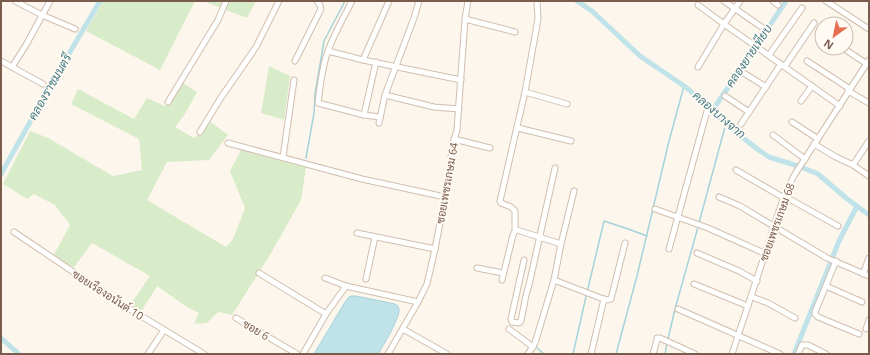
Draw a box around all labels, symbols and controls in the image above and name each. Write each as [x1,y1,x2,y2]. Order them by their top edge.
north arrow [814,16,854,56]
water label: คลองยายเทียบ [721,21,776,91]
text: N [820,36,836,54]
water label: คลองราชมนตรี [24,50,76,123]
water label: คลองบางจาก [689,87,750,142]
street label: ซอยเพชรเกษม 64 [432,140,461,225]
street label: ซอยเพชรเกษม 68 [755,181,798,263]
street label: ซอยเรืองอนันต์ 10 [70,266,147,323]
street label: ซอย 6 [240,316,272,343]

